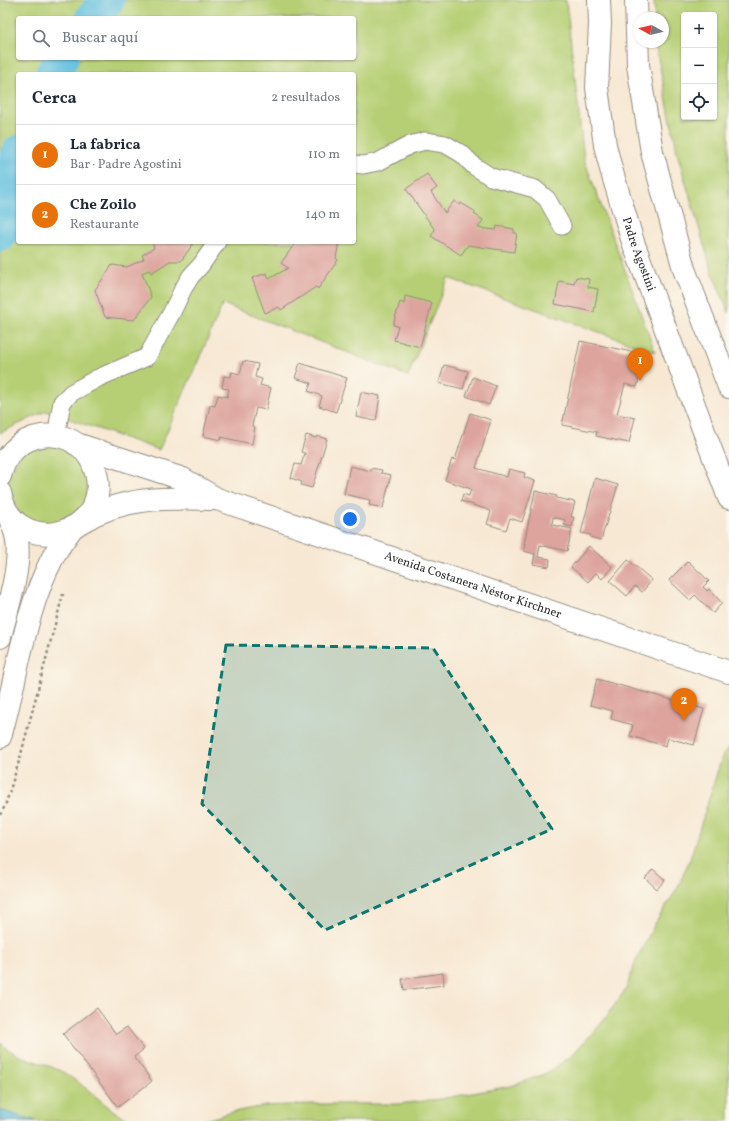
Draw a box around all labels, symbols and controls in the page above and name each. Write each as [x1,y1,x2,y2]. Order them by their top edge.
north arrow [633,12,669,48]
map controls [681,12,717,120]
button: + [681,12,717,48]
search box [16,16,356,60]
icon: search [30,27,52,49]
text: Buscar aquí [62,28,138,49]
button: − [681,48,717,84]
button: locate [681,84,717,120]
text: Cerca [32,87,77,110]
text: 2 resultados [271,89,340,107]
text: La fabrica [70,135,141,156]
text: 1 [42,146,48,164]
text: 110 m [308,146,340,164]
text: Bar · Padre Agostini [70,156,182,174]
text: Che Zoilo [70,195,136,216]
text: 2 [42,206,48,224]
text: 140 m [306,206,340,224]
street label: Padre Agostini [618,215,659,294]
text: Restaurante [70,216,139,234]
pin: 1 [627,348,653,381]
your location [340,509,360,529]
street label: Avenida Costanera Néstor Kirchner [382,548,563,623]
pin: 2 [671,688,697,721]

